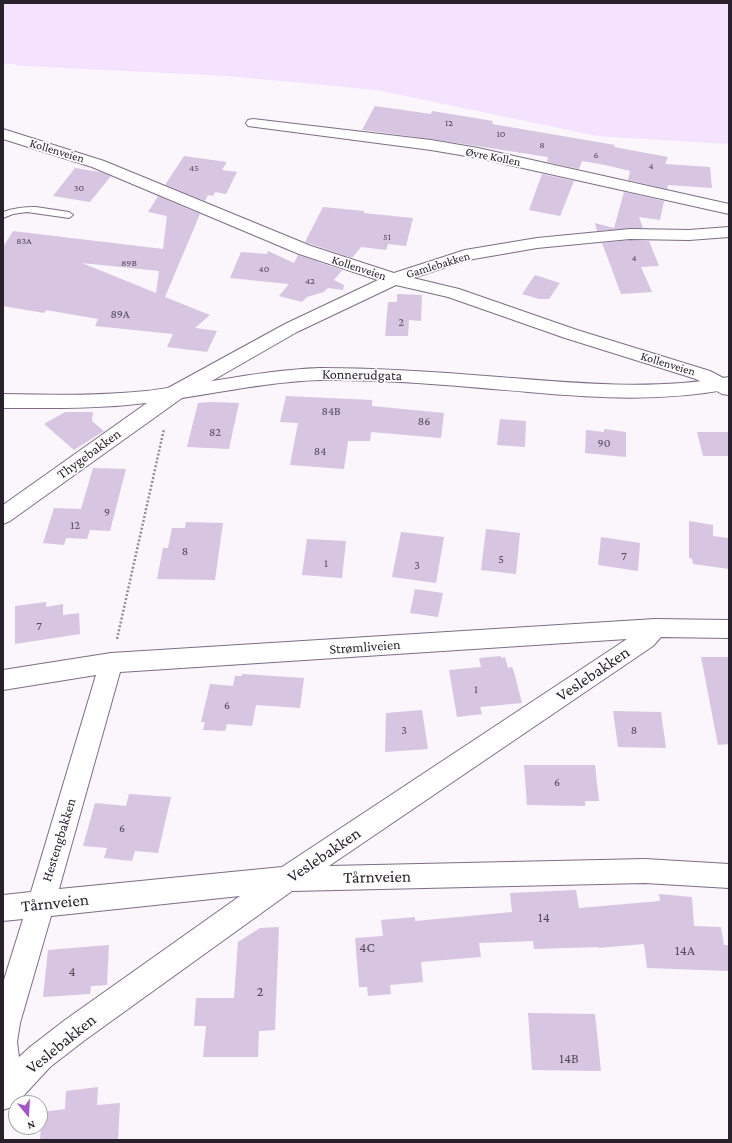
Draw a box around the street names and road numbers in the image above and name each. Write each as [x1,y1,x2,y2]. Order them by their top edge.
street label: Kollenveien [28,136,86,166]
street label: Øvre Kollen [464,145,522,169]
street label: Gamlebakken [404,248,472,282]
street label: Kollenveien [330,252,388,284]
street label: Kollenveien [639,349,697,379]
street label: Konnerudgata [322,366,402,384]
street label: Thygebakken [54,425,124,483]
street label: Strømliveien [329,636,401,658]
street label: Veslebakken [552,642,634,706]
street label: Hestengbakken [38,796,80,884]
street label: Veslebakken [283,823,365,887]
street label: Tårnveien [343,866,411,888]
street label: Tårnveien [20,889,90,917]
street label: Veslebakken [22,1010,100,1078]

